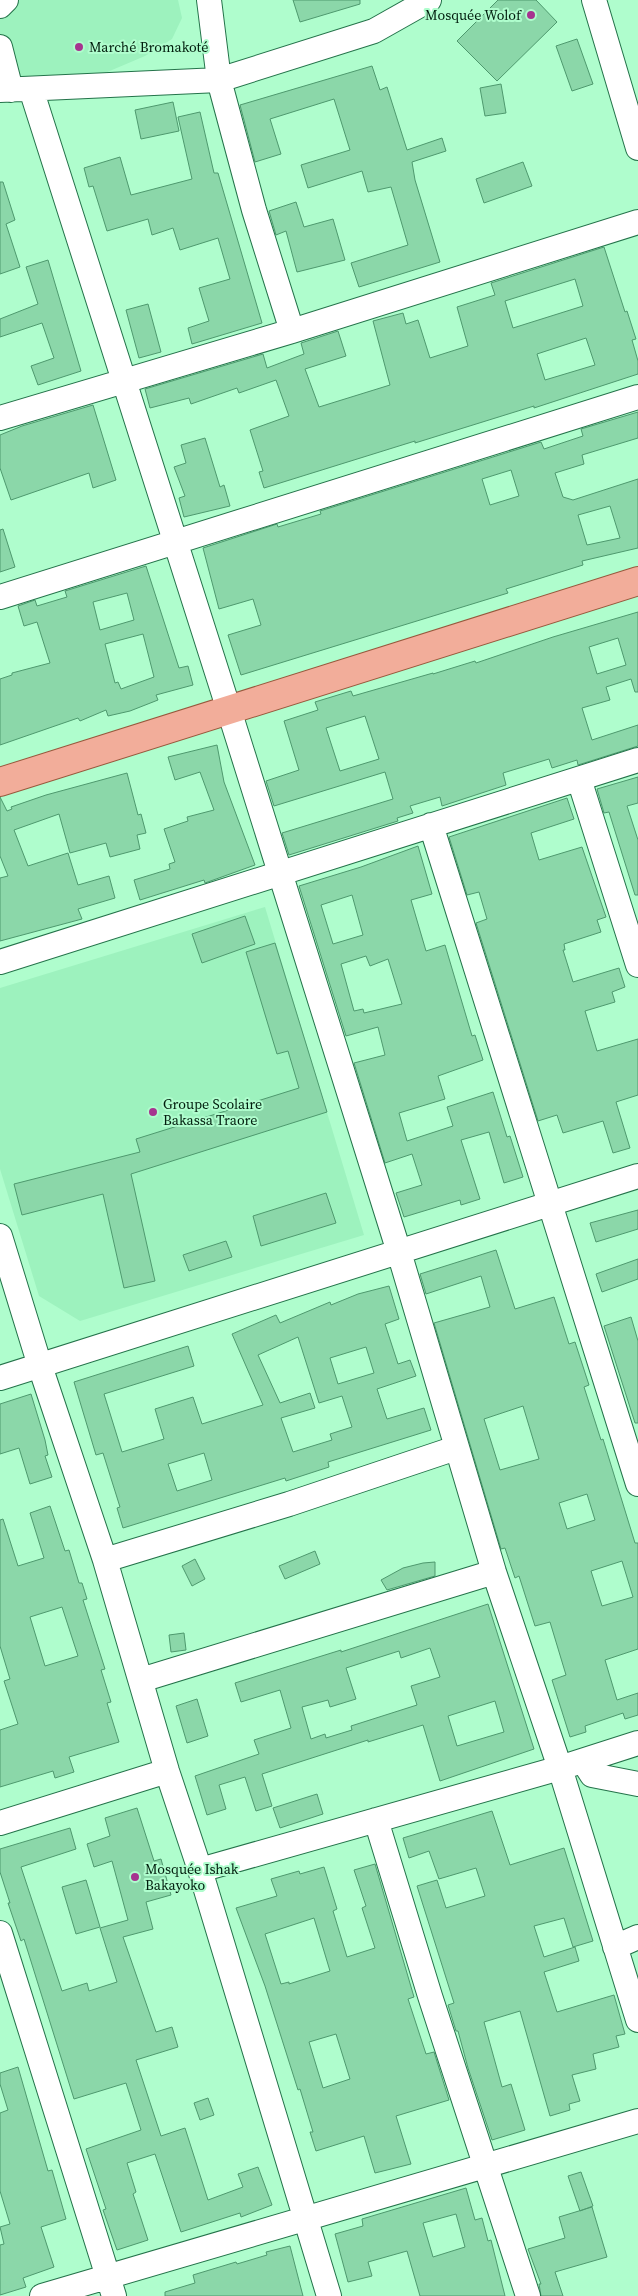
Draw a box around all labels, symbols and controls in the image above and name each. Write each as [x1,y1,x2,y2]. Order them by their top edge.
place label: Mosquée Wolof [425,5,522,25]
marker: Mosquée Wolof [525,9,537,21]
place label: Marché Bromakoté [89,37,208,57]
marker: Marché Bromakoté [73,41,85,53]
place label: Groupe Scolaire Bakassa Traore [163,1094,262,1130]
marker: Groupe Scolaire Bakassa Traore [147,1106,159,1118]
place label: Mosquée Ishak Bakayoko [145,1859,239,1895]
marker: Mosquée Ishak Bakayoko [129,1871,141,1883]

